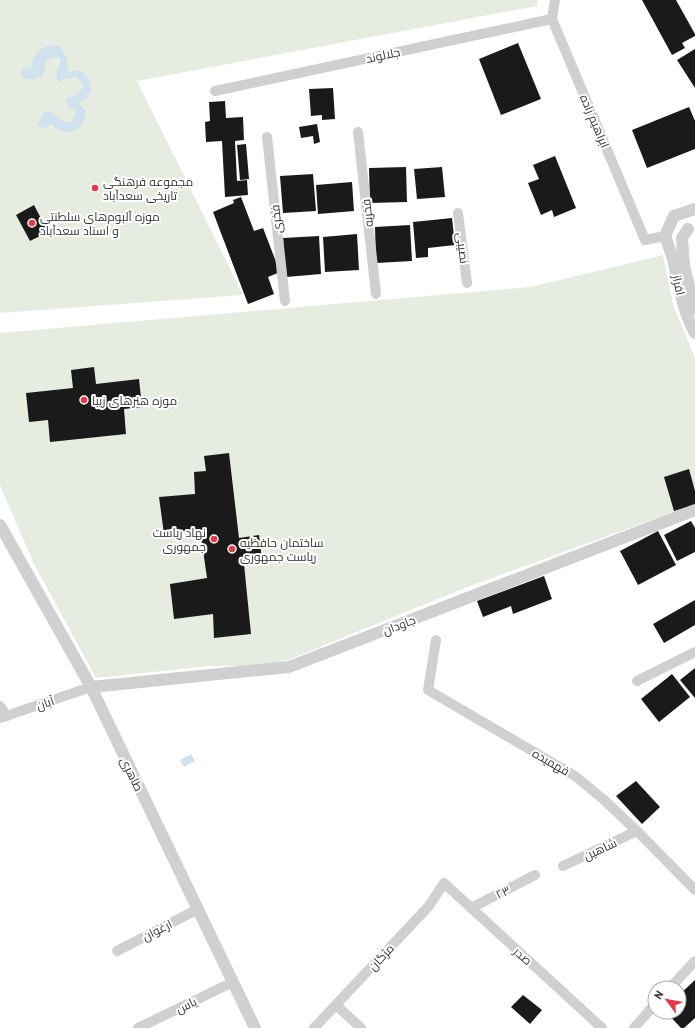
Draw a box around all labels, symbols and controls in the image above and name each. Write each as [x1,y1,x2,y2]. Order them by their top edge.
street label: جلالوند [365,44,401,66]
street label: ابراهیم زاده [576,92,613,150]
place label: مجموعه فرهنگی تاریخی سعدآباد [103,174,193,203]
marker: مجموعه فرهنگی تاریخی سعدآباد [90,183,100,193]
street label: فخریه [358,198,376,228]
street label: فخری [267,204,285,234]
place label: موزه آلبوم‌های سلطنتی و اسناد سعدآباد [40,209,160,238]
marker: موزه آلبوم‌های سلطنتی و اسناد سعدآباد [27,218,37,228]
street label: نصیبی [454,232,472,264]
street label: افراز [669,272,688,297]
place label: موزه هنرهای زیبا [92,393,177,408]
marker: موزه هنرهای زیبا [79,395,89,405]
place label: نهاد ریاست جمهوری [153,525,206,554]
marker: نهاد ریاست جمهوری [209,534,219,544]
place label: ساختمان حافظیه ریاست جمهوری [240,535,324,564]
marker: ساختمان حافظیه ریاست جمهوری [227,544,237,554]
street label: جاودان [381,612,417,638]
street label: آبان [34,693,57,713]
street label: فهمیده [530,745,572,779]
street label: طاهری [117,754,147,794]
street label: شاهین [581,835,619,863]
street label: ۲۳ [493,882,513,902]
street label: ارغوان [139,916,175,944]
street label: مژگان [365,941,397,973]
street label: صدر [510,943,535,968]
north arrow [647,980,687,1020]
text: N [651,988,666,1001]
street label: یاس [173,993,200,1016]

